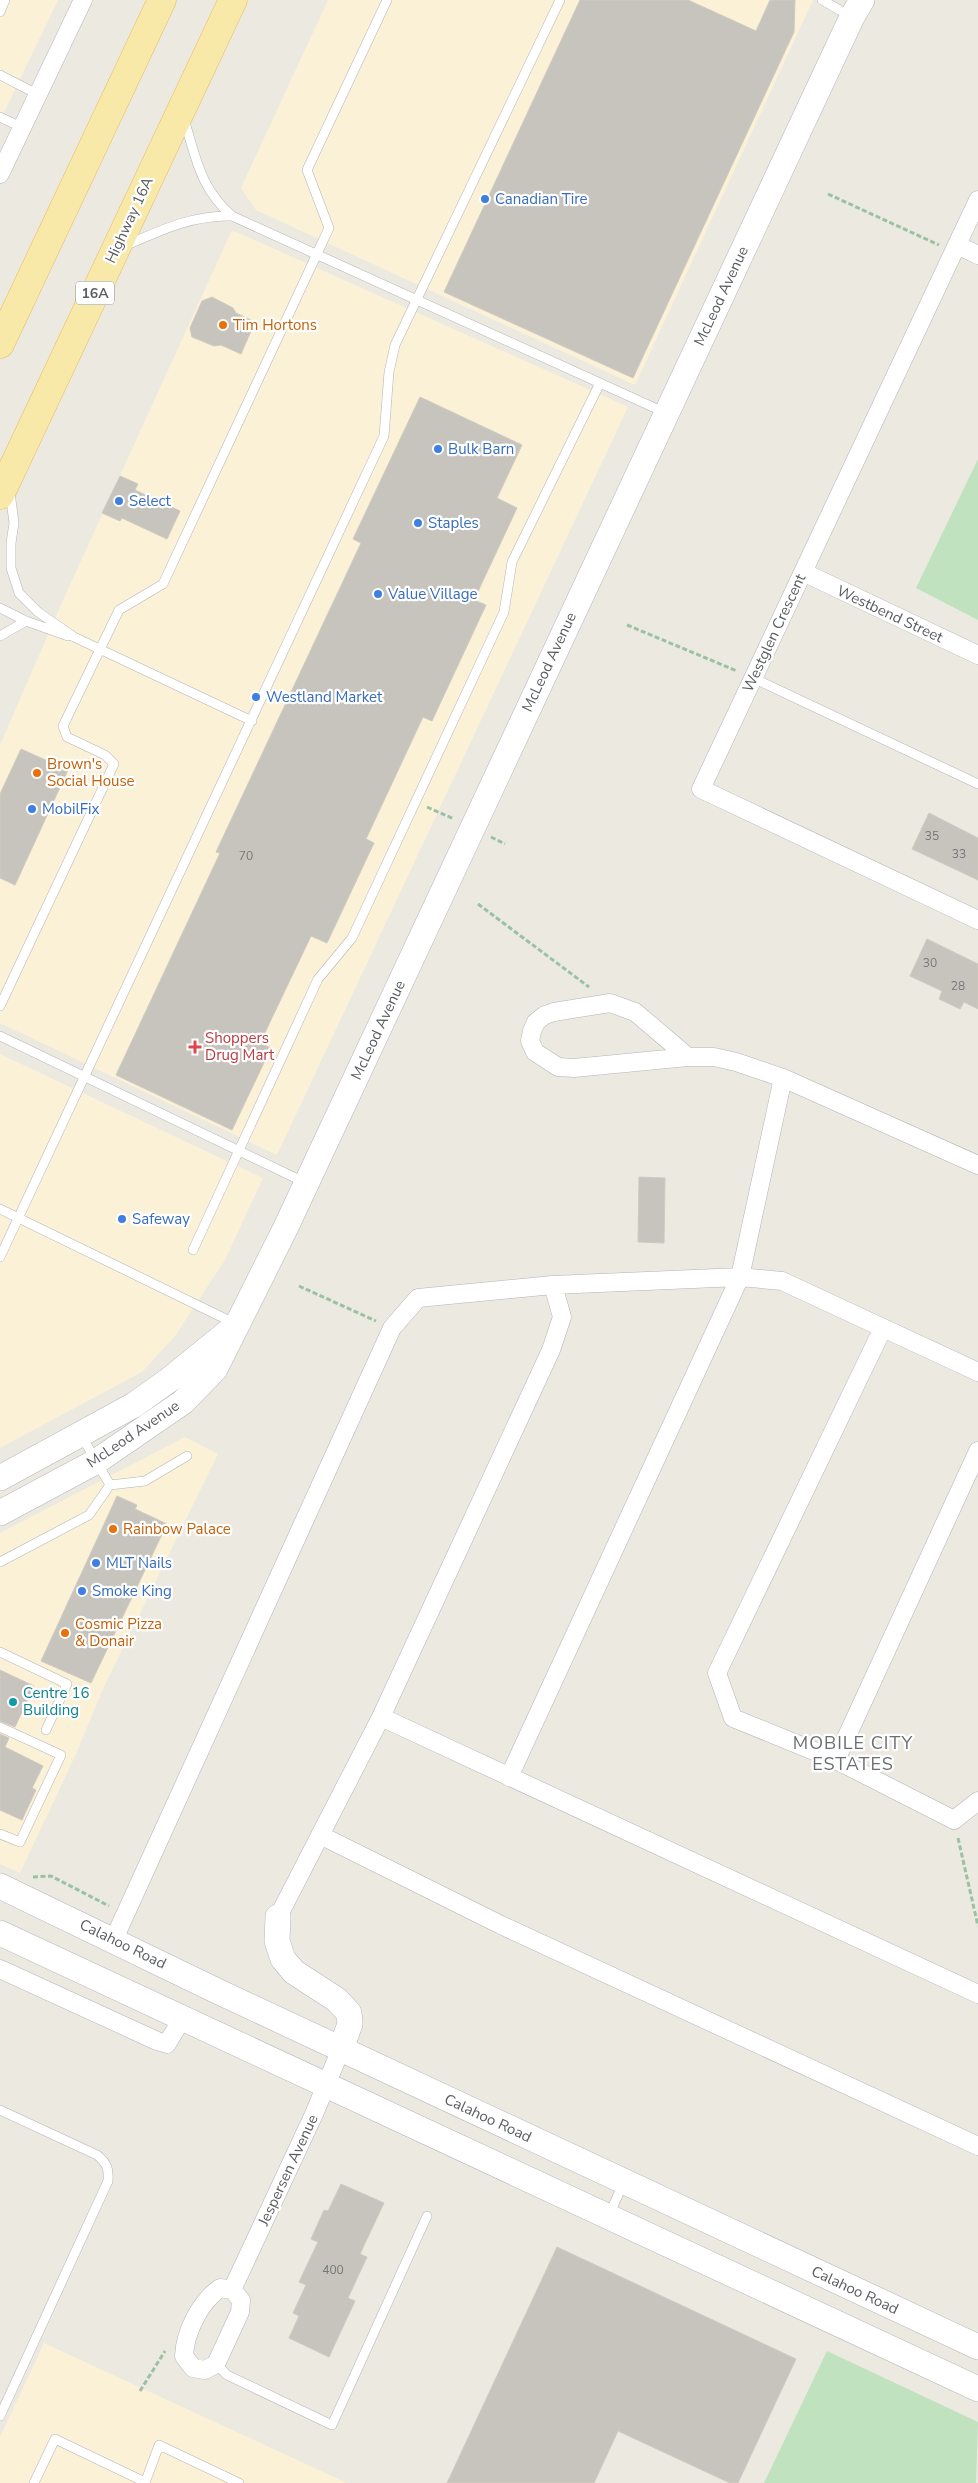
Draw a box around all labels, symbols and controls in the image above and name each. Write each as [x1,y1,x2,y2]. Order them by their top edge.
street label: Highway 16A [100,174,158,266]
place label: Canadian Tire [495,189,588,209]
marker: Canadian Tire [479,193,491,205]
street label: McLeod Avenue [689,243,753,349]
road number: 16A [76,282,114,304]
place label: Tim Hortons [233,315,317,335]
marker: Tim Hortons [217,319,229,331]
place label: Bulk Barn [448,439,514,459]
marker: Bulk Barn [432,443,444,455]
place label: Select [129,491,172,511]
marker: Select [113,495,125,507]
place label: Staples [428,513,479,533]
marker: Staples [412,517,424,529]
street label: Westglen Crescent [738,570,811,695]
street label: Westbend Street [834,581,947,648]
place label: Value Village [387,584,478,604]
marker: Value Village [372,588,384,600]
street label: McLeod Avenue [517,609,581,715]
place label: Westland Market [266,687,383,707]
marker: Westland Market [250,691,262,703]
place label: Brown's Social House [47,754,135,791]
marker: Brown's Social House [31,767,43,779]
place label: MobilFix [42,799,100,819]
marker: MobilFix [26,803,38,815]
house number: 35 [925,828,939,844]
house number: 33 [952,846,966,862]
house number: 70 [239,848,253,864]
house number: 30 [923,955,937,971]
street label: McLeod Avenue [346,977,410,1083]
house number: 28 [951,978,965,994]
place label: Shoppers Drug Mart [205,1028,275,1065]
marker: Shoppers Drug Mart [189,1041,201,1053]
place label: Safeway [132,1209,190,1229]
marker: Safeway [116,1213,128,1225]
street label: McLeod Avenue [83,1396,183,1472]
place label: Rainbow Palace [123,1519,231,1539]
marker: Rainbow Palace [107,1523,119,1535]
place label: MLT Nails [106,1553,172,1573]
marker: MLT Nails [90,1557,102,1569]
place label: Smoke King [92,1581,172,1601]
marker: Smoke King [76,1585,88,1597]
place label: Cosmic Pizza & Donair [75,1614,162,1651]
marker: Cosmic Pizza & Donair [59,1627,71,1639]
place label: Centre 16 Building [23,1683,89,1720]
marker: Centre 16 Building [7,1696,19,1708]
district label: MOBILE CITY ESTATES [793,1731,913,1776]
street label: Calahoo Road [76,1914,170,1974]
street label: Calahoo Road [441,2089,535,2147]
street label: Jespersen Avenue [253,2111,323,2230]
street label: Calahoo Road [808,2261,902,2319]
house number: 400 [322,2262,344,2278]

